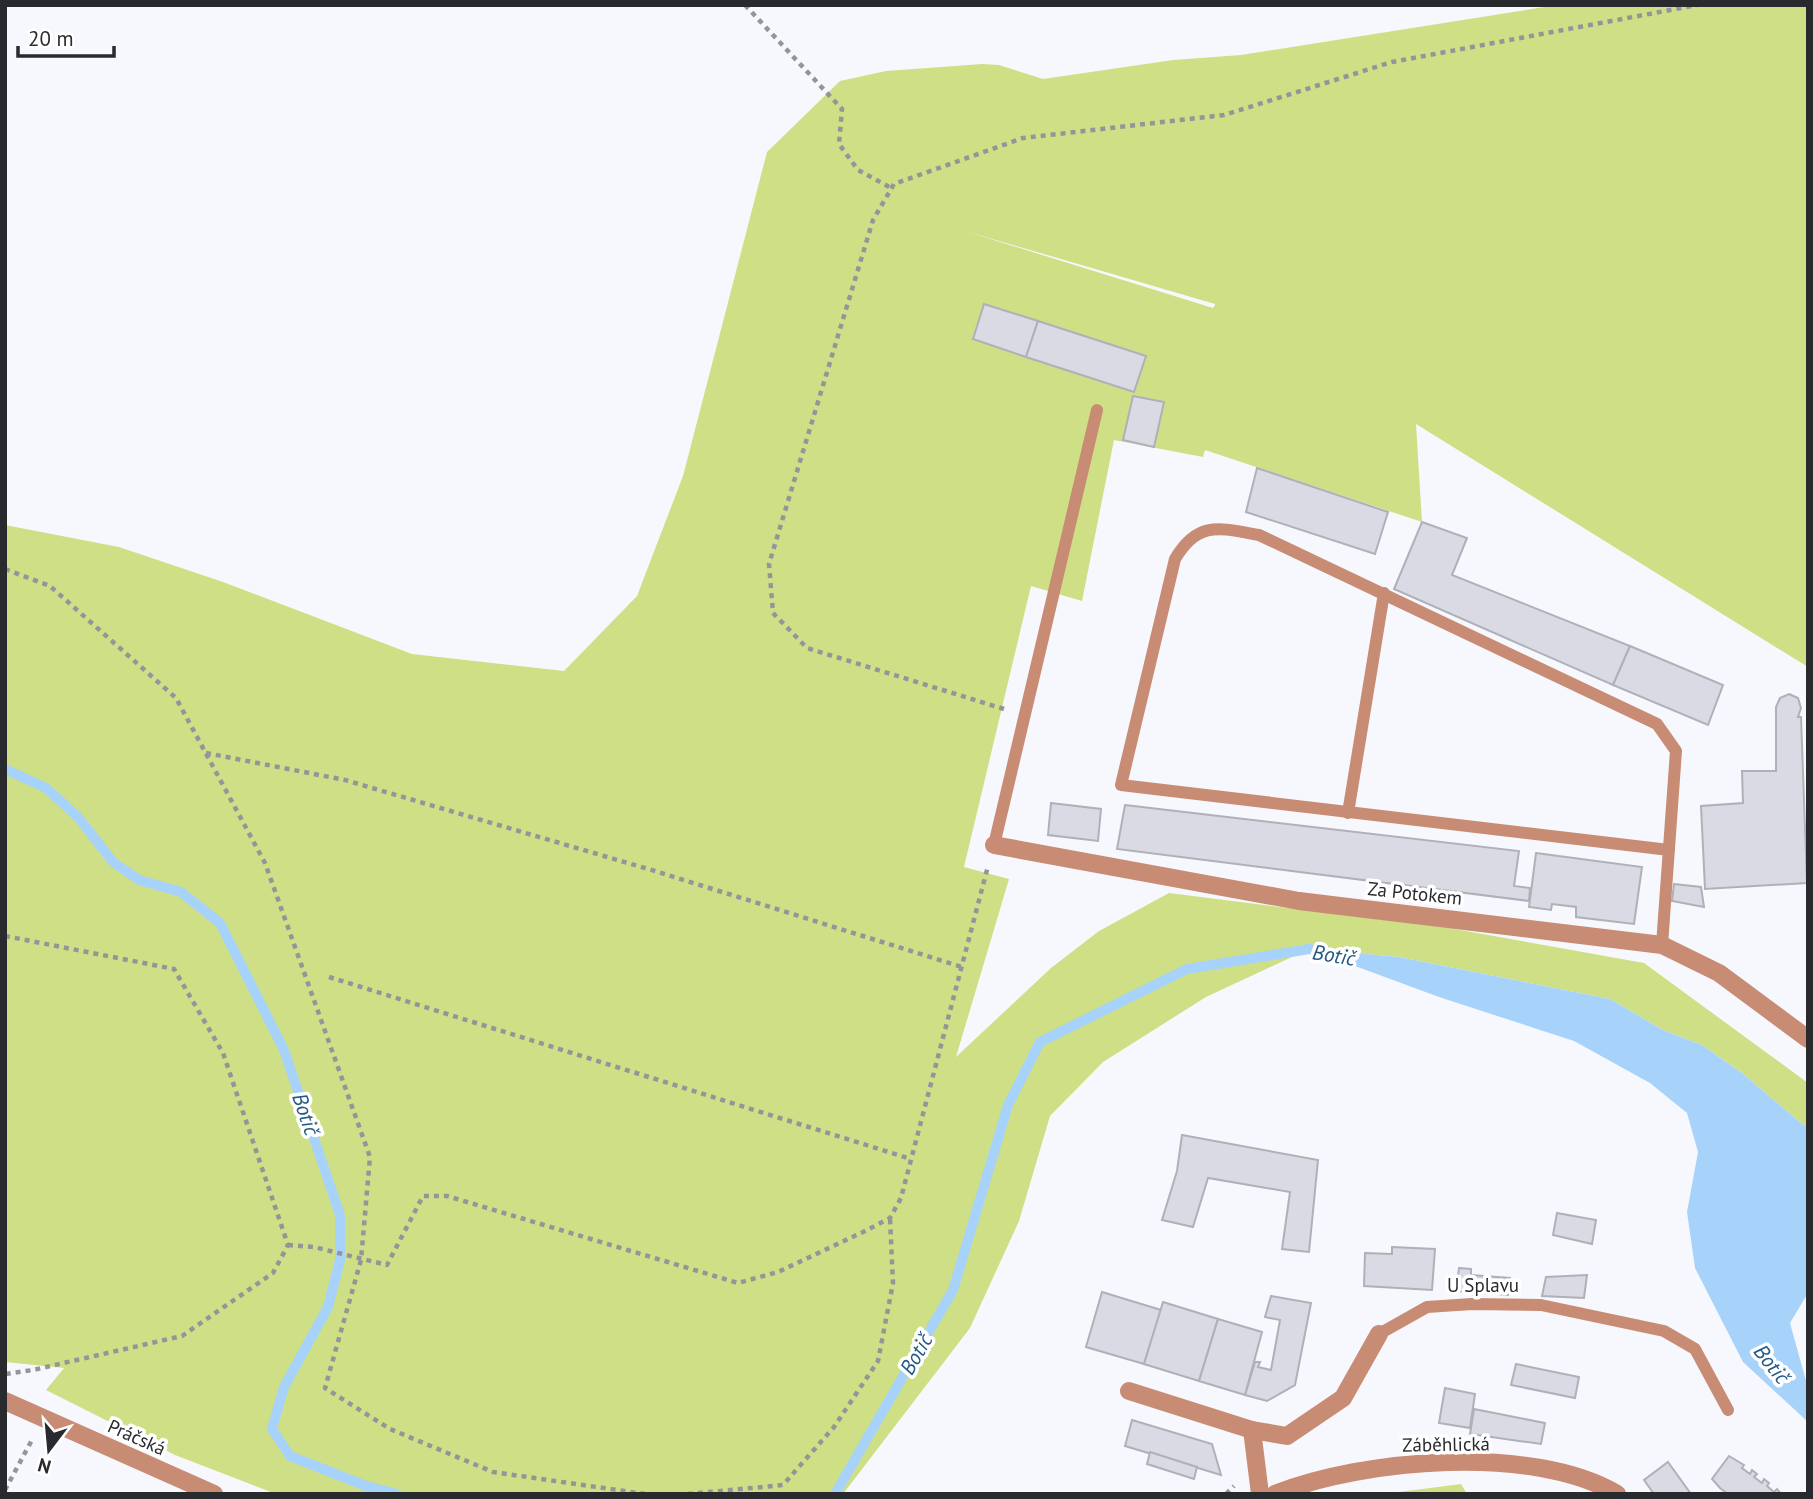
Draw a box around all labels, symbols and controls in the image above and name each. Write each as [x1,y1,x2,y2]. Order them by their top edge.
scale bar [18,14,114,58]
text: 20 m [28,25,74,52]
street label: Za Potokem [1367,876,1463,910]
water label: Botič [1311,938,1359,972]
water label: Botič [286,1089,326,1141]
street label: U Splavu [1447,1273,1519,1297]
water label: Botič [894,1327,940,1379]
water label: Botič [1748,1339,1797,1391]
street label: Práčská [104,1414,170,1460]
north arrow [14,1415,84,1485]
street label: Záběhlická [1402,1431,1490,1457]
text: N [35,1453,54,1480]

